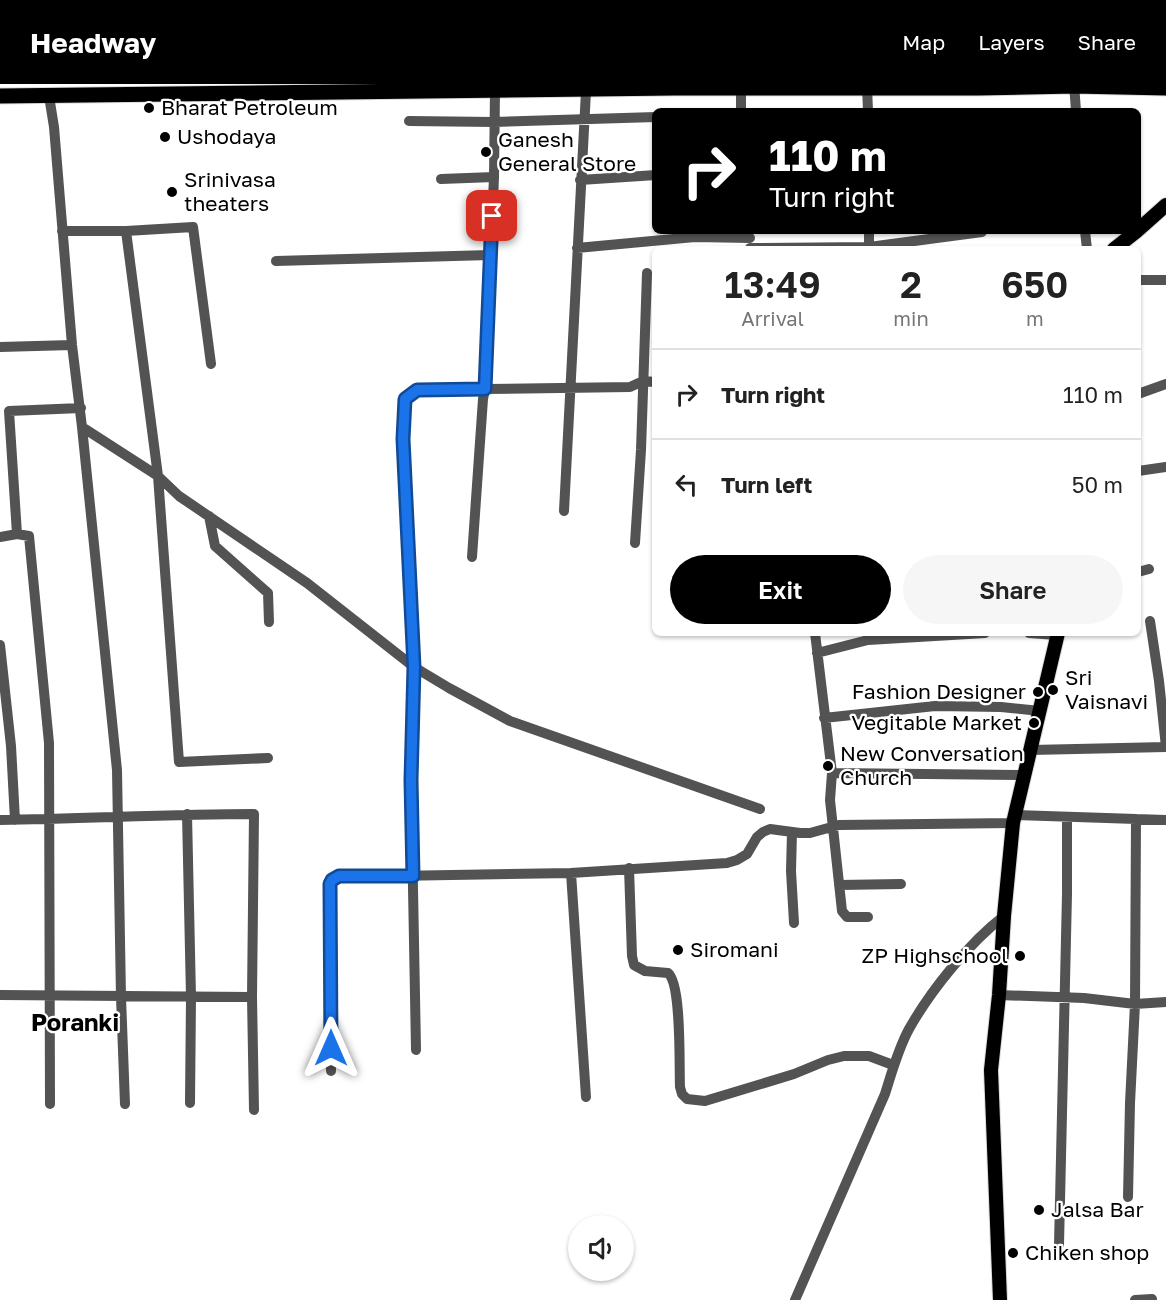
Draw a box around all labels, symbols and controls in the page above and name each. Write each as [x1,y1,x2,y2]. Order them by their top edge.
text: Headway [30,26,156,59]
text: Map [902,29,945,55]
text: Layers [978,29,1045,55]
text: Share [1078,29,1136,55]
place label: Bharat Petroleum [161,94,338,120]
marker: Bharat Petroleum [142,101,156,115]
place label: Ushodaya [177,123,276,149]
place label: Ganesh General Store [498,126,636,176]
marker: Ushodaya [158,130,172,144]
text: 110 m [769,130,887,180]
icon: right [670,132,748,210]
marker: Ganesh General Store [479,145,493,159]
place label: Srinivasa theaters [184,166,276,216]
text: Turn right [769,181,895,213]
marker: Srinivasa theaters [165,185,179,199]
pin [466,190,517,241]
icon: arrive [475,199,508,232]
text: 13:49 [725,263,821,306]
text: 2 [900,263,922,306]
text: 650 [1001,263,1068,306]
text: Arrival [741,306,804,330]
text: min [893,306,929,330]
text: m [1026,306,1044,330]
icon: right [670,378,703,411]
text: Turn right [721,381,825,408]
text: 110 m [1063,381,1123,408]
icon: left [670,468,703,501]
text: Turn left [721,471,812,498]
text: 50 m [1072,471,1123,498]
button: Exit [670,555,891,624]
button: Share [903,555,1123,624]
place label: Sri Vaisnavi [1065,664,1148,714]
place label: Fashion Designer [852,678,1026,704]
marker: Sri Vaisnavi [1046,683,1060,697]
marker: Fashion Designer [1031,685,1045,699]
place label: Vegitable Market [851,709,1022,735]
marker: Vegitable Market [1027,716,1041,730]
place label: New Conversation Church [840,740,1024,790]
marker: New Conversation Church [821,759,835,773]
place label: Siromani [690,936,779,962]
place label: ZP Highschool [862,942,1008,968]
marker: Siromani [671,943,685,957]
marker: ZP Highschool [1013,949,1027,963]
district label: Poranki [31,1007,119,1036]
position arrow [299,1016,363,1080]
place label: Jalsa Bar [1051,1196,1144,1222]
marker: Jalsa Bar [1032,1203,1046,1217]
map controls [568,1215,634,1281]
button: sound [568,1215,634,1281]
place label: Chiken shop [1025,1239,1149,1265]
marker: Chiken shop [1006,1246,1020,1260]

